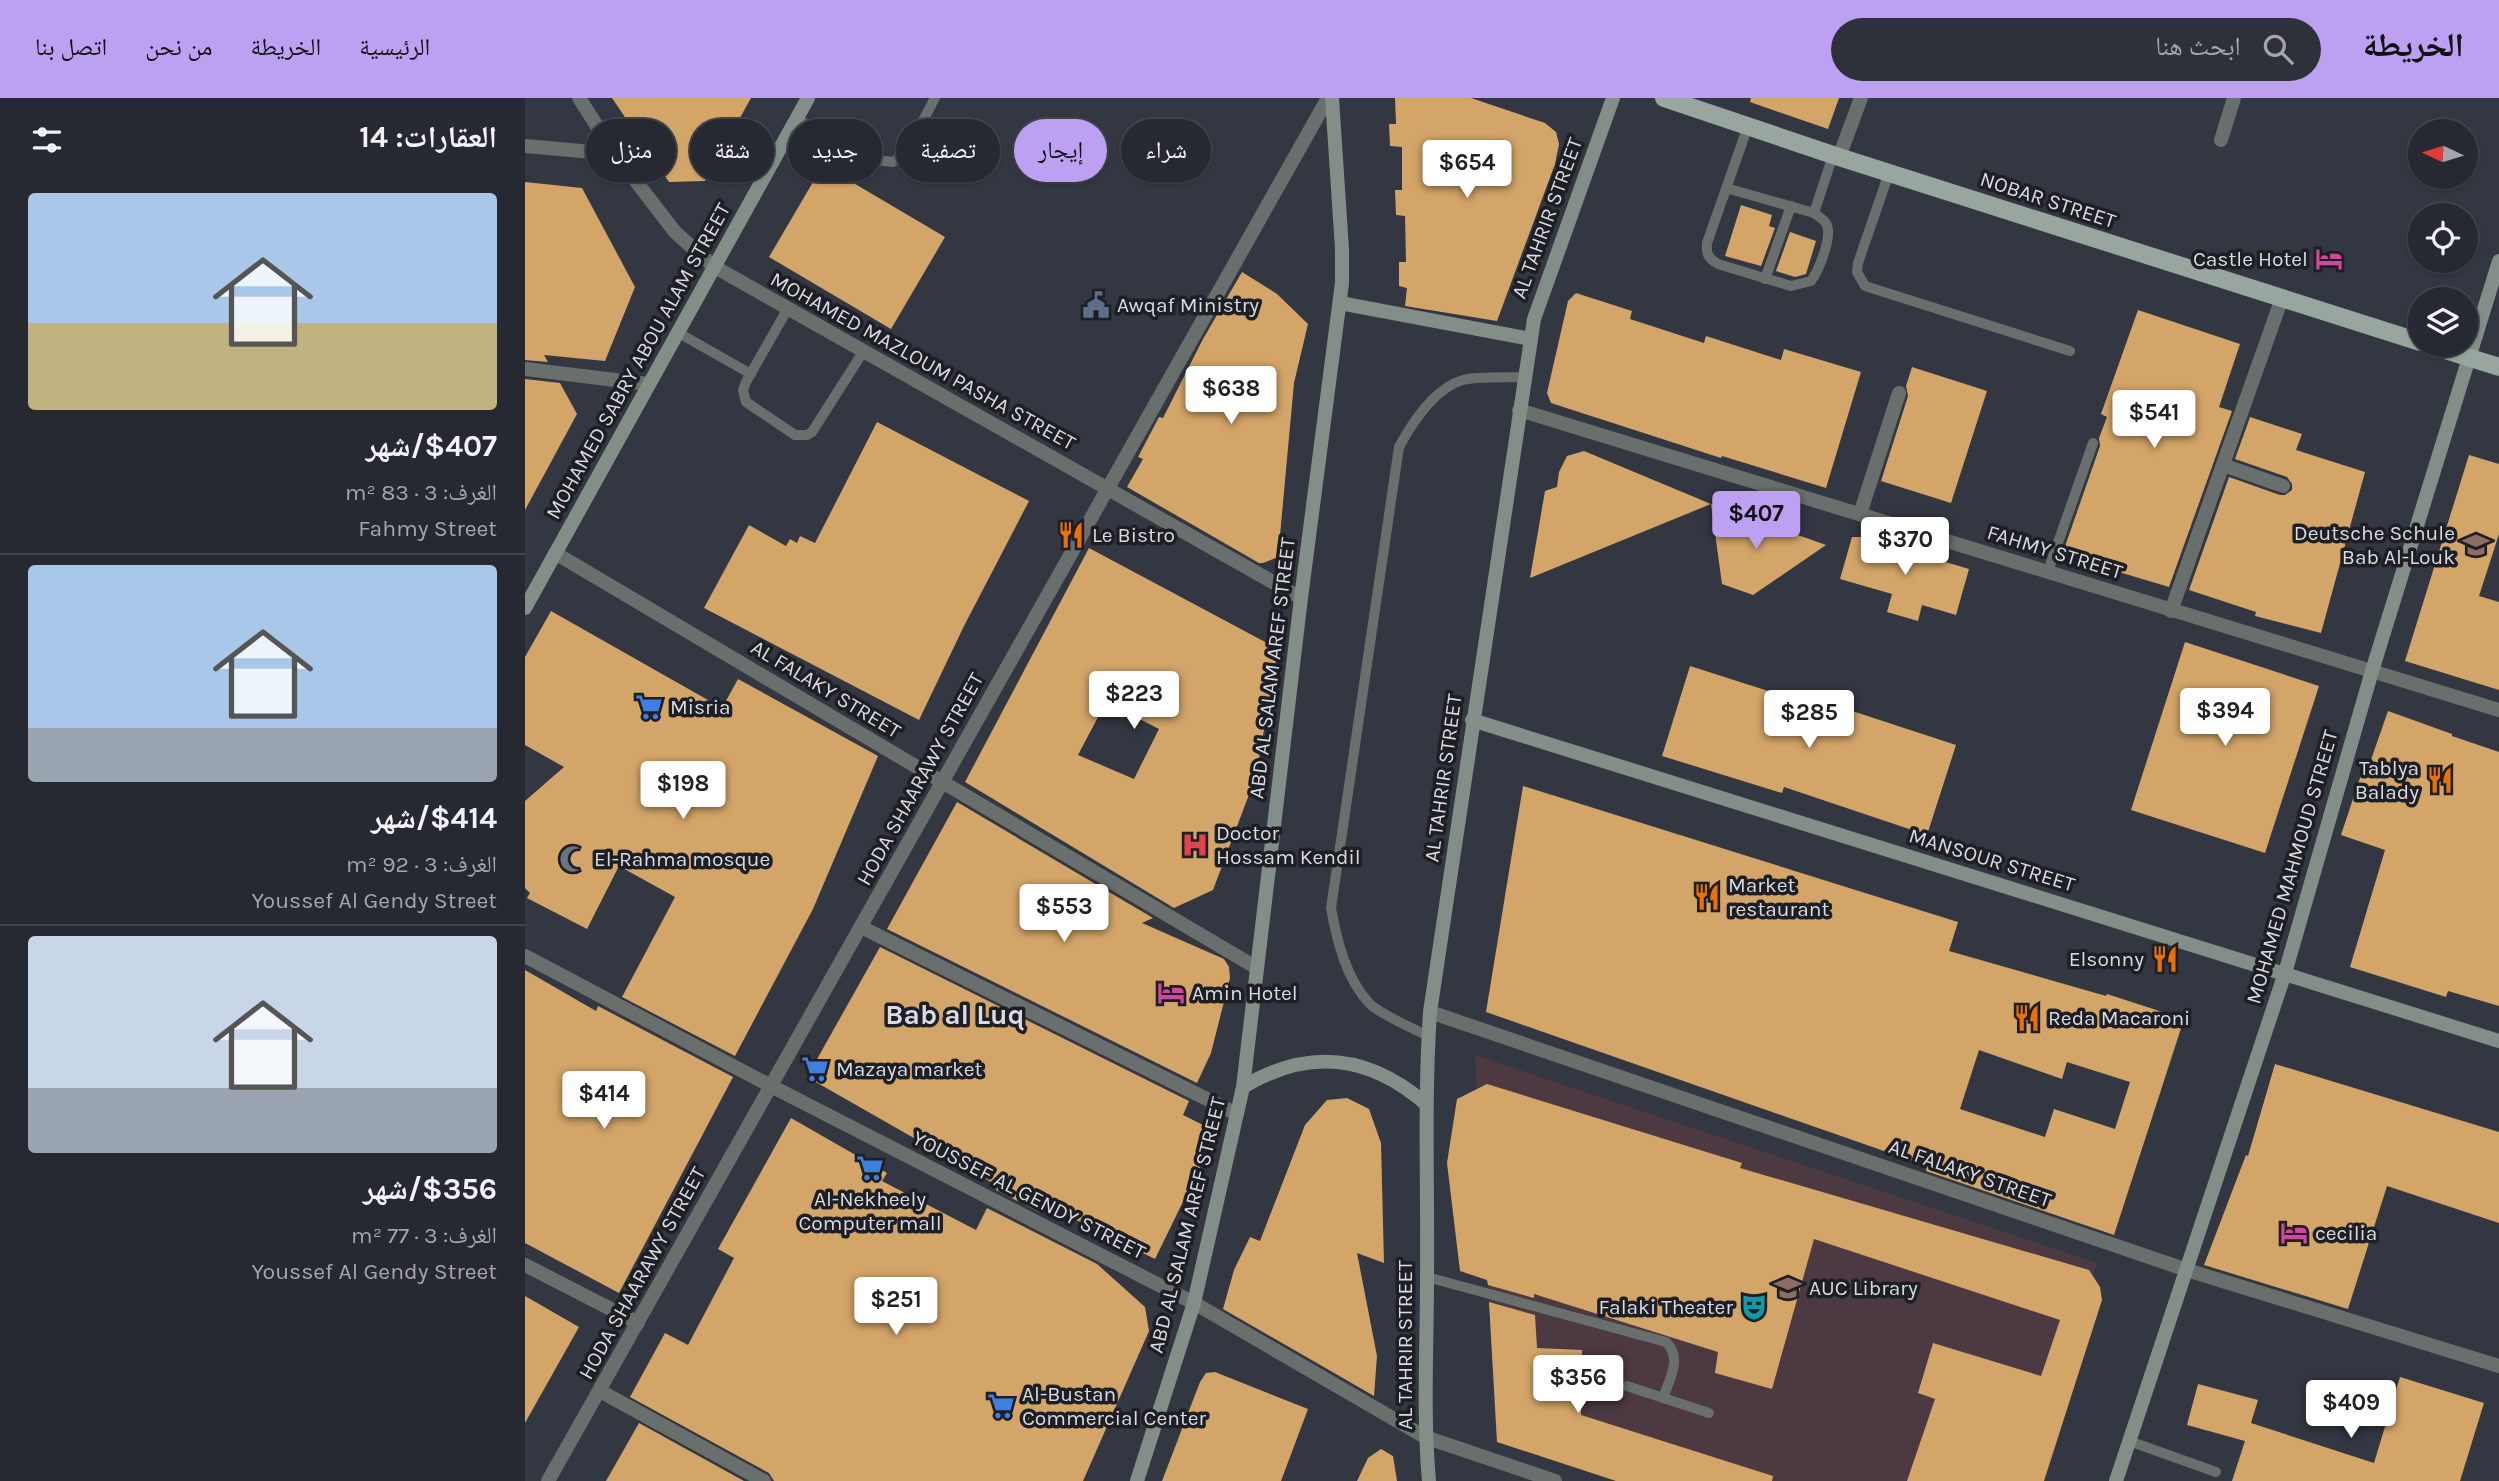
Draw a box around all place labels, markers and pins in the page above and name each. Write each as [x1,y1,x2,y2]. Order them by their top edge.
pin: $654 [1426,140,1508,200]
hotel icon: Castle Hotel [2314,244,2344,274]
place label: Castle Hotel [2193,247,2308,271]
public building icon: Awqaf Ministry [1081,290,1111,320]
place label: Awqaf Ministry [1117,293,1259,317]
pin: $638 [1190,366,1272,426]
pin: $541 [2113,390,2195,450]
pin: $407 [1715,491,1797,551]
pin: $370 [1864,518,1946,577]
restaurant icon: Le Bistro [1056,520,1086,550]
place label: Deutsche Schule Bab Al-Louk [2294,521,2455,569]
place label: Le Bistro [1092,523,1175,547]
school or university icon: Deutsche Schule Bab Al-Louk [2461,530,2491,560]
pin: $223 [1093,672,1175,731]
pin: $394 [2184,688,2266,748]
pin: $285 [1768,690,1850,750]
supermarket icon: Misria [634,692,664,722]
place label: Misria [670,695,731,719]
place label: Tablya Balady [2355,756,2419,804]
pin: $198 [642,762,724,821]
restaurant icon: Tablya Balady [2425,765,2455,795]
place label: Doctor Hossam Kendil [1216,821,1361,869]
hospital icon: Doctor Hossam Kendil [1180,830,1210,860]
mosque icon: El-Rahma mosque [558,844,588,874]
place label: El-Rahma mosque [594,847,770,871]
place label: Market restaurant [1728,873,1829,921]
restaurant icon: Market restaurant [1692,882,1722,912]
pin: $553 [1023,884,1105,944]
restaurant icon: Elsonny [2150,944,2180,974]
place label: Elsonny [2069,947,2144,971]
hotel icon: Amin Hotel [1156,978,1186,1008]
place label: Amin Hotel [1192,981,1298,1005]
restaurant icon: Reda Macaroni [2012,1003,2042,1033]
place label: Reda Macaroni [2048,1006,2190,1030]
supermarket icon: Mazaya market [800,1054,830,1084]
place label: Mazaya market [836,1057,983,1081]
pin: $414 [563,1072,645,1131]
supermarket icon: Al-Nekheely Computer mall [855,1153,885,1183]
place label: Al-Nekheely Computer mall [798,1187,942,1235]
hotel icon: cecilia [2279,1218,2309,1248]
place label: cecilia [2315,1221,2377,1245]
school or university icon: AUC Library [1773,1273,1803,1303]
place label: AUC Library [1809,1276,1918,1300]
pin: $251 [855,1278,937,1337]
theatre icon: Falaki Theater [1739,1292,1769,1322]
place label: Falaki Theater [1599,1295,1733,1319]
pin: $356 [1537,1356,1619,1415]
pin: $409 [2310,1380,2392,1440]
place label: Al-Bustan Commercial Center [1022,1382,1207,1430]
supermarket icon: Al-Bustan Commercial Center [986,1391,1016,1421]

